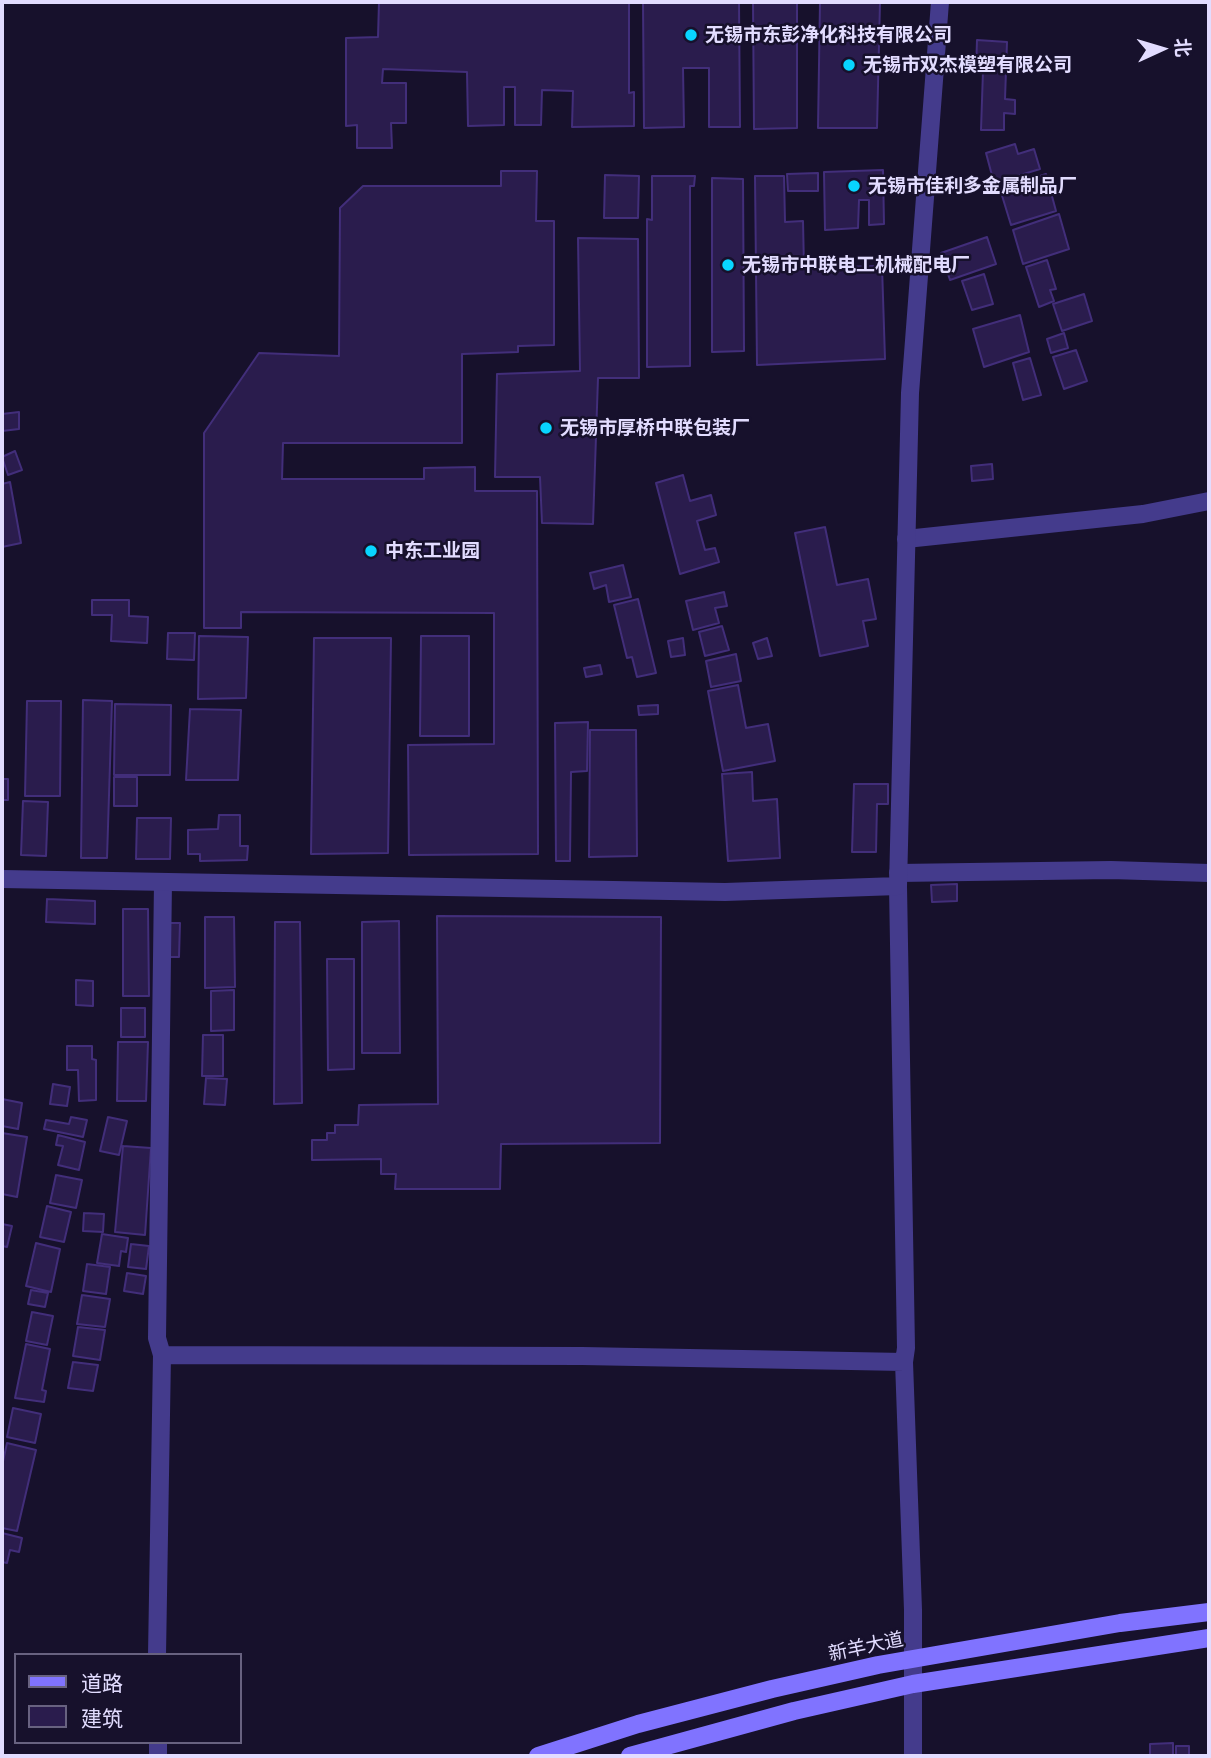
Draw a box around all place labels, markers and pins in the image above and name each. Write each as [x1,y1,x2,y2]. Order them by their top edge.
place label: 无锡市东彭净化科技有限公司 [705,24,952,46]
marker: 无锡市东彭净化科技有限公司 [683,27,699,43]
place label: 无锡市双杰模塑有限公司 [863,54,1072,76]
marker: 无锡市双杰模塑有限公司 [841,57,857,73]
place label: 无锡市佳利多金属制品厂 [868,175,1077,197]
marker: 无锡市佳利多金属制品厂 [846,178,862,194]
place label: 无锡市中联电工机械配电厂 [742,254,970,276]
marker: 无锡市中联电工机械配电厂 [720,257,736,273]
place label: 无锡市厚桥中联包装厂 [560,417,750,439]
marker: 无锡市厚桥中联包装厂 [538,420,554,436]
place label: 中东工业园 [385,540,480,562]
marker: 中东工业园 [363,543,379,559]

